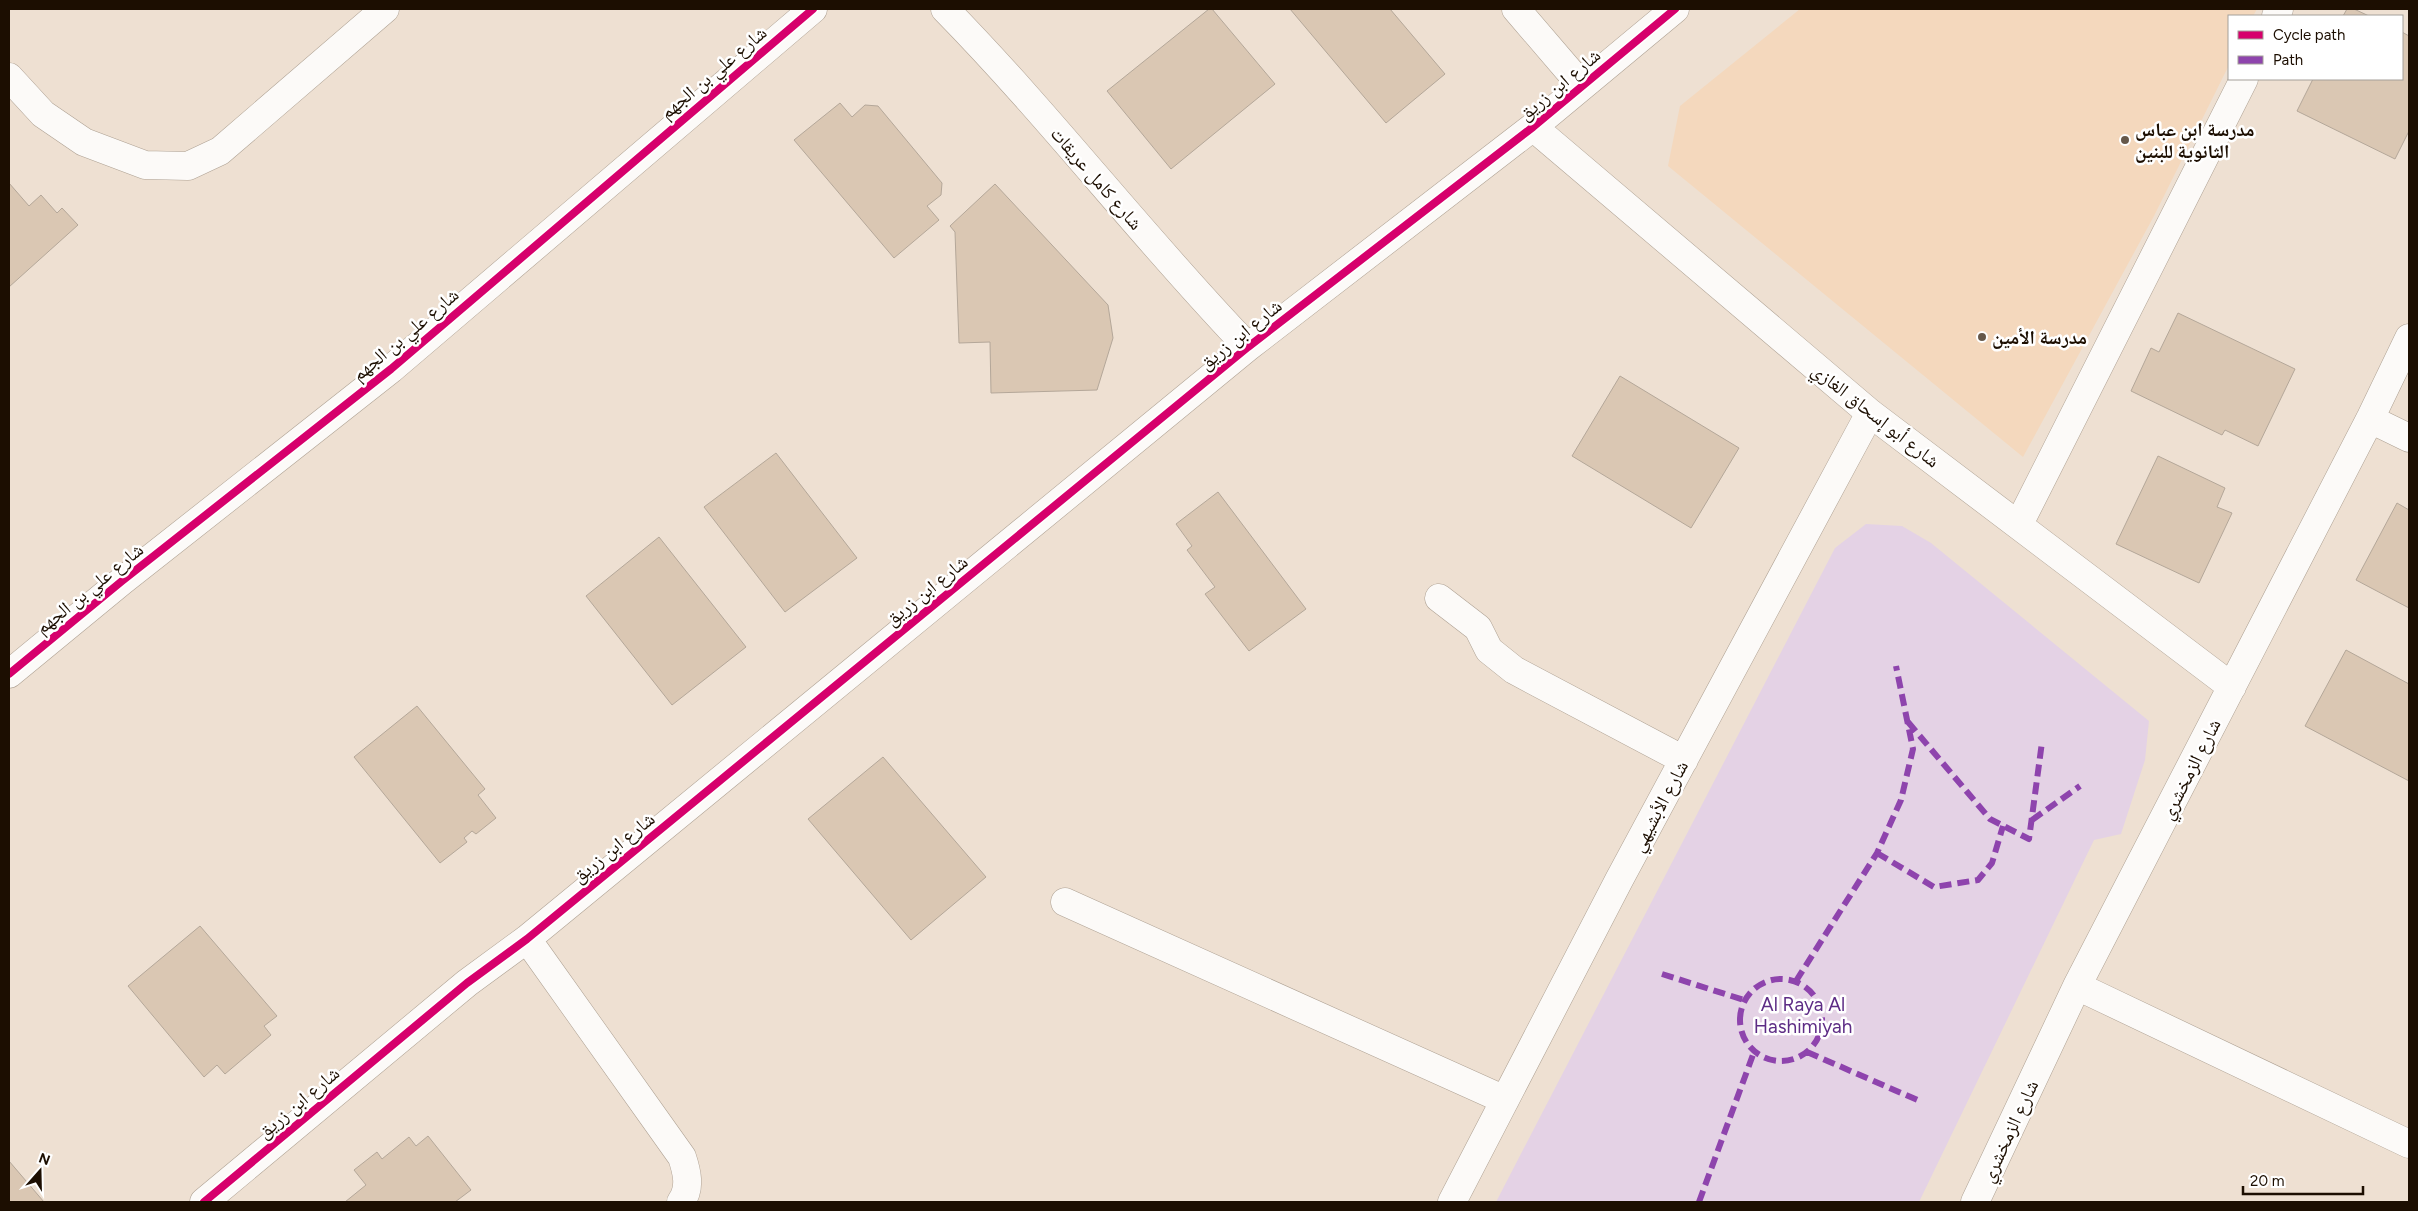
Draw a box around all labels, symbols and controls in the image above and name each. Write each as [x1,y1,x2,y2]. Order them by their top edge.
legend [2228,15,2403,80]
street label: شارع علي بن الجهم [655,21,774,127]
text: Cycle path [2273,26,2345,44]
street label: شارع ابن زريق [1514,44,1605,125]
text: Path [2273,51,2303,69]
place label: مدرسة ابن عباس الثانوية للبنين [2135,118,2255,163]
street label: شارع كامل عريقات [1046,122,1148,234]
marker: مدرسة ابن عباس الثانوية للبنين [2119,134,2131,146]
street label: شارع علي بن الجهم [347,283,466,389]
street label: شارع ابن زريق [1194,294,1286,375]
place label: مدرسة الأمين [1992,326,2087,349]
marker: مدرسة الأمين [1976,331,1988,343]
street label: شارع أبو إسحاق الغازي [1805,358,1944,475]
street label: شارع علي بن الجهم [31,538,150,642]
street label: شارع ابن زريق [880,550,972,631]
street label: شارع الزمخشري [2155,715,2229,825]
street label: شارع الأبشيهي [1626,757,1696,858]
street label: شارع ابن زريق [567,807,659,888]
park label: Al Raya Al Hashimiyah [1754,993,1852,1038]
street label: شارع ابن زريق [253,1062,344,1143]
street label: شارع الزمخشري [1976,1076,2047,1188]
north arrow [15,1146,65,1196]
text: N [36,1149,52,1169]
scale bar [2243,1164,2363,1196]
text: 20 m [2250,1172,2284,1190]

